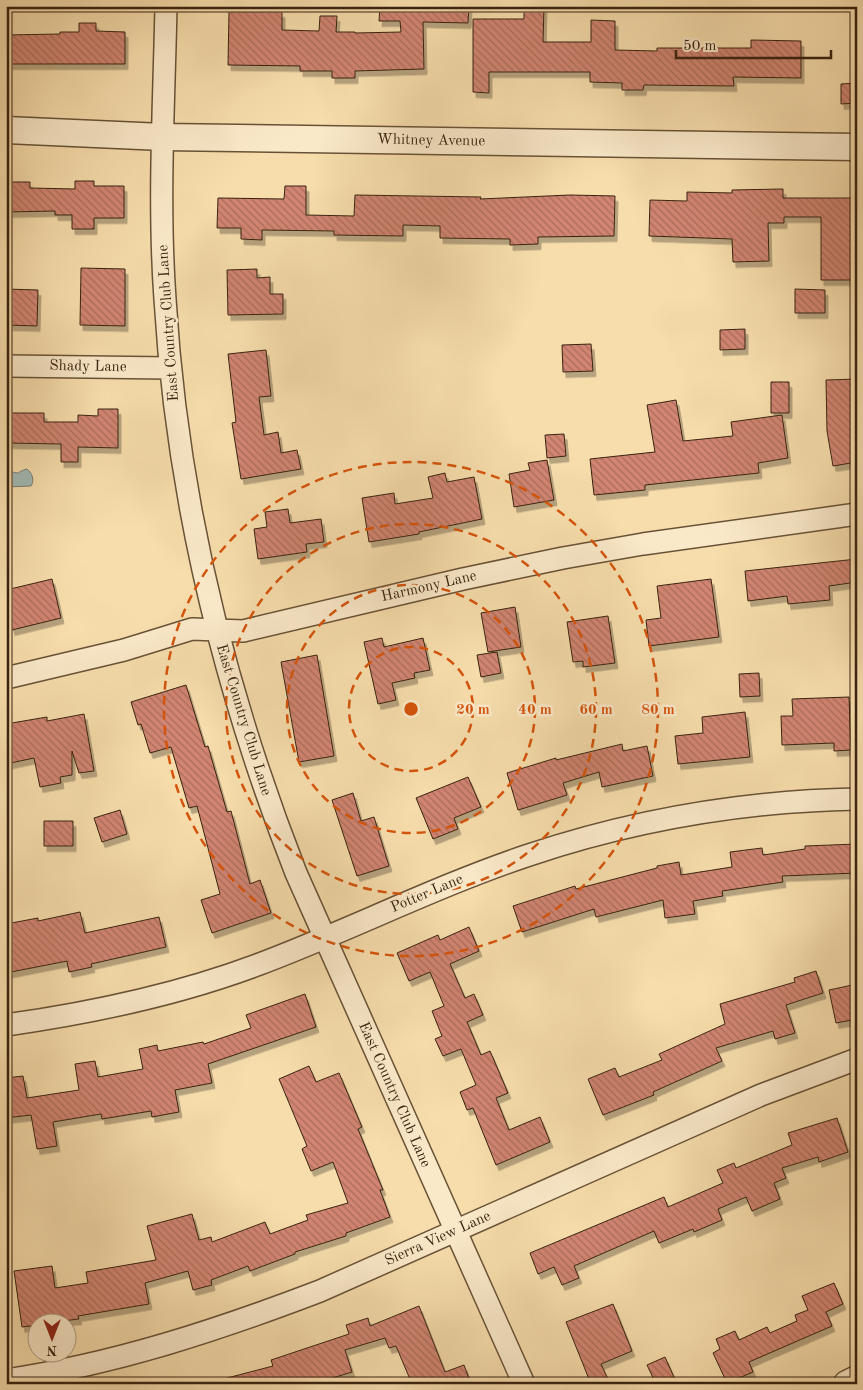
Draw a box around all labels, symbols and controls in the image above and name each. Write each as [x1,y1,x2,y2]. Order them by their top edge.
scale bar [676,28,830,60]
text: 50 m [683,39,717,54]
street label: Whitney Avenue [377,133,485,149]
street label: East Country Club Lane [156,244,182,402]
street label: Shady Lane [49,359,127,375]
street label: Harmony Lane [380,569,478,605]
street label: East Country Club Lane [213,643,273,798]
centre of rings [402,700,420,718]
text: 20 m [456,703,490,718]
text: 40 m [518,703,552,718]
text: 60 m [579,703,613,718]
text: 80 m [641,703,675,718]
street label: Potter Lane [389,872,465,916]
street label: East Country Club Lane [355,1020,433,1170]
street label: Sierra View Lane [383,1209,493,1269]
north arrow [28,1312,78,1362]
text: N [46,1343,57,1357]

